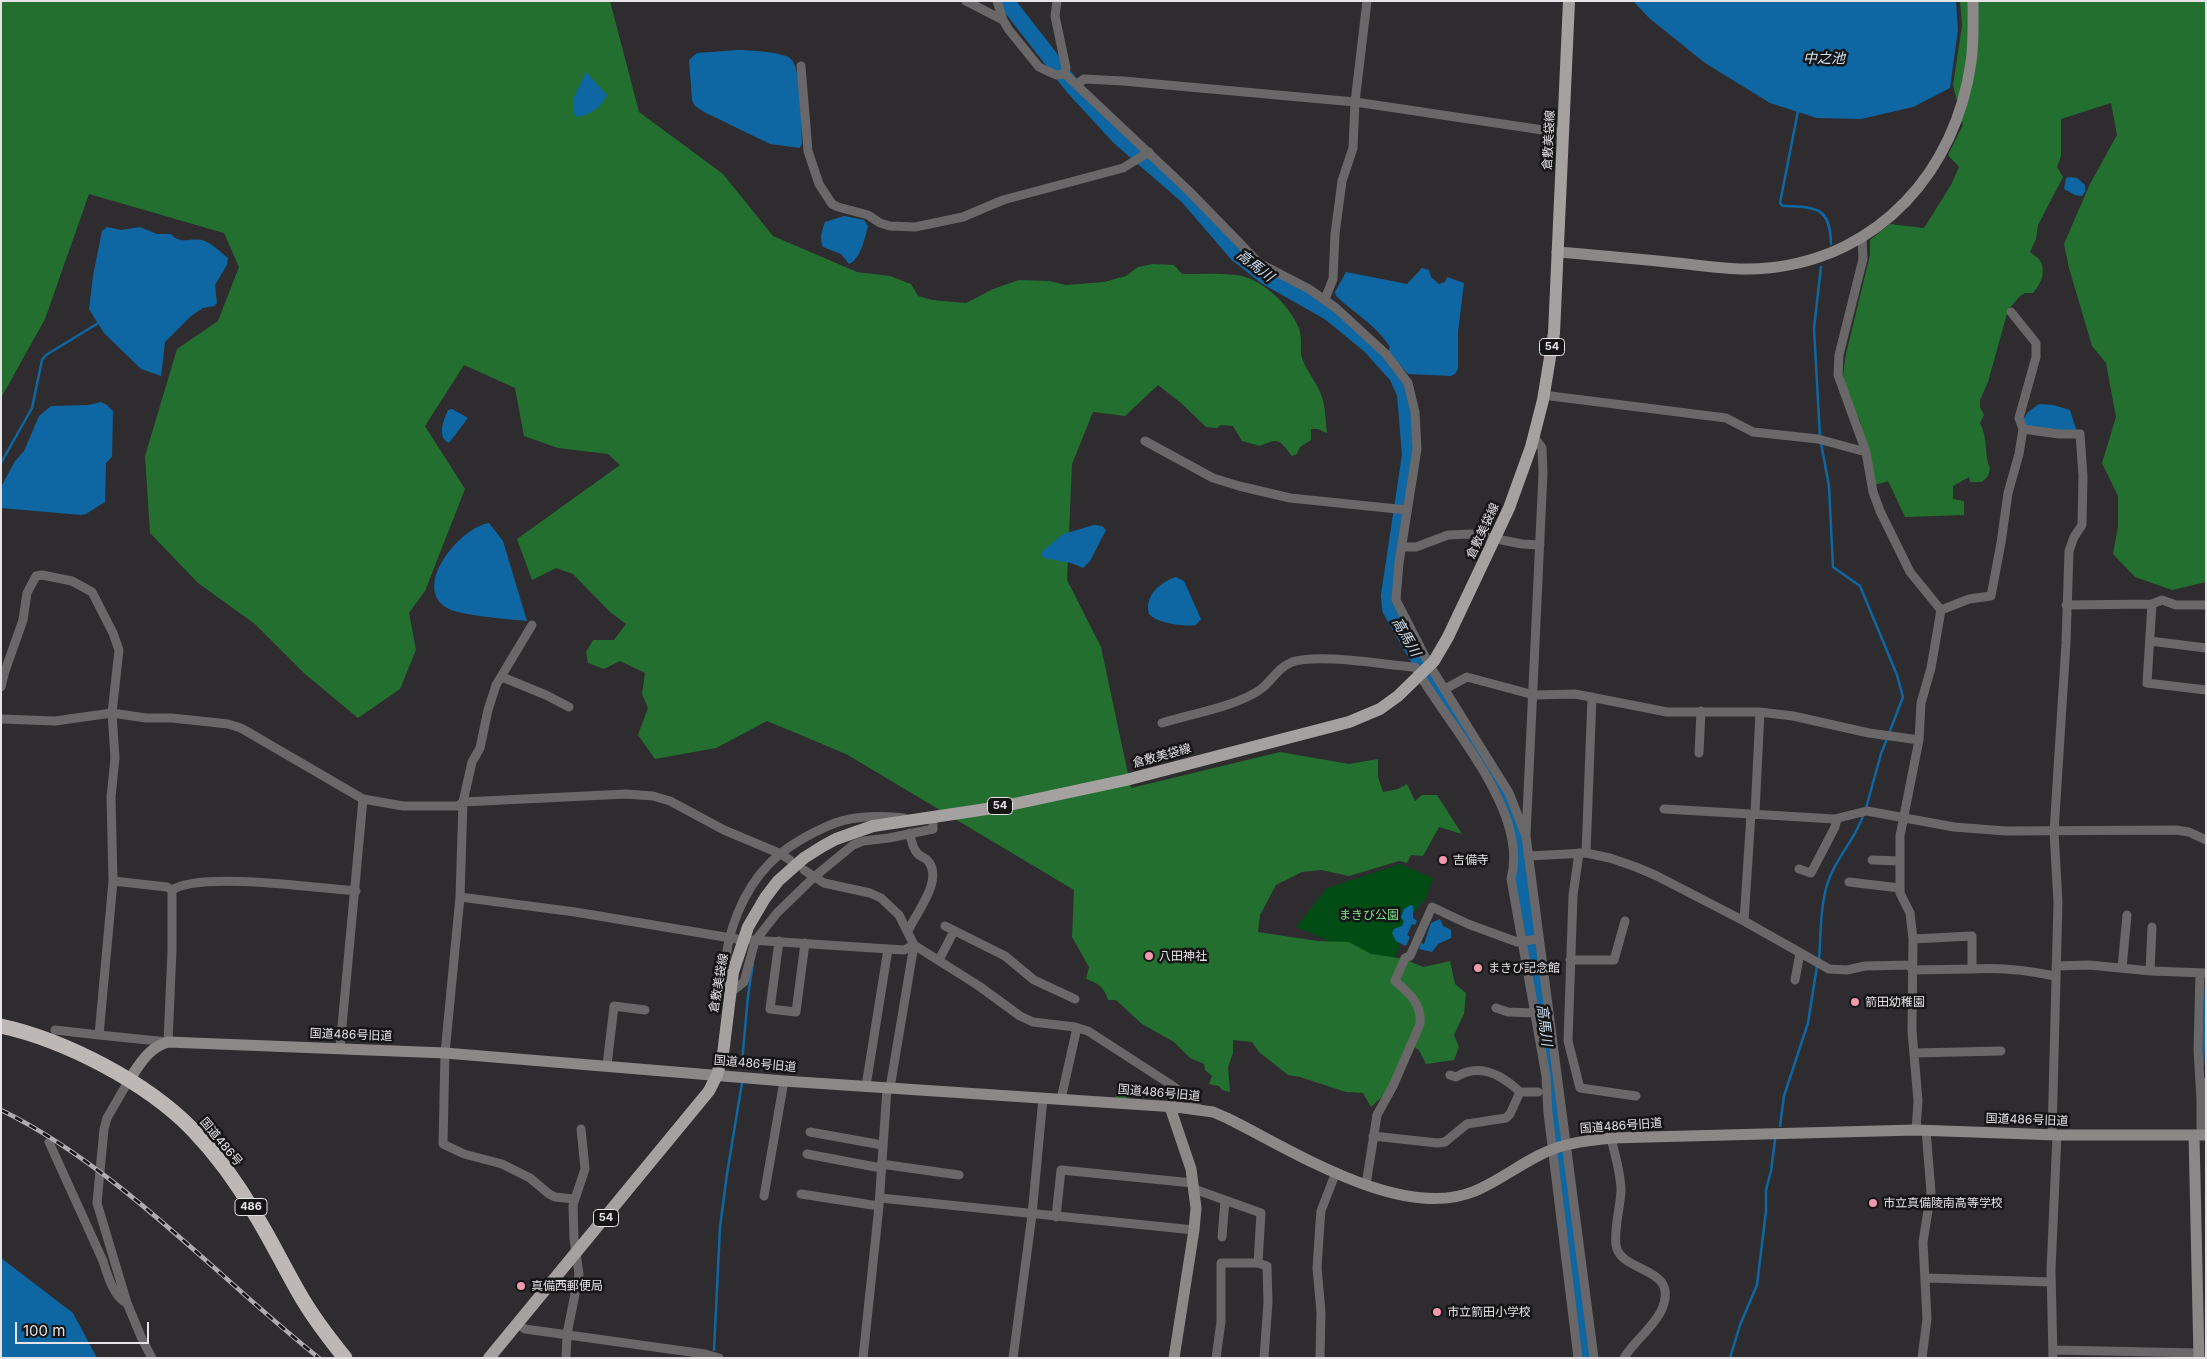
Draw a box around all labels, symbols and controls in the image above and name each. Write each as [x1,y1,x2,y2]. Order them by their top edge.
water label: 中之池 [1803,51,1845,67]
street label: 倉敷美袋線 [1540,110,1558,170]
water label: 高馬川 [1233,246,1277,286]
road number: 54 [1540,338,1564,356]
street label: 倉敷美袋線 [1464,501,1502,561]
water label: 高馬川 [1388,615,1424,659]
street label: 倉敷美袋線 [1131,741,1193,771]
road number: 54 [988,798,1012,814]
place label: 吉備寺 [1453,853,1489,867]
marker: 吉備寺 [1437,854,1449,866]
park label: まきび公園 [1339,908,1399,922]
place label: 八田神社 [1159,949,1207,963]
marker: 八田神社 [1143,950,1155,962]
street label: 倉敷美袋線 [707,952,731,1014]
place label: まきび記念館 [1488,961,1560,975]
marker: まきび記念館 [1472,962,1484,974]
place label: 箭田幼稚園 [1865,995,1925,1009]
marker: 箭田幼稚園 [1849,996,1861,1008]
water label: 高馬川 [1533,1003,1555,1047]
street label: 国道486号旧道 [309,1026,393,1044]
street label: 国道486号旧道 [713,1053,797,1075]
street label: 国道486号旧道 [1117,1082,1201,1104]
street label: 国道486号旧道 [1985,1111,2069,1129]
street label: 国道486号 [197,1115,245,1169]
street label: 国道486号旧道 [1579,1116,1663,1136]
place label: 市立真備陵南高等学校 [1883,1196,2003,1210]
marker: 市立真備陵南高等学校 [1867,1197,1879,1209]
road number: 486 [235,1198,267,1216]
road number: 54 [594,1210,618,1226]
place label: 真備西郵便局 [531,1279,603,1293]
marker: 真備西郵便局 [515,1280,527,1292]
place label: 市立箭田小学校 [1447,1305,1531,1319]
marker: 市立箭田小学校 [1431,1306,1443,1318]
scale bar [18,1312,151,1344]
text: 100 m [23,1321,65,1340]

